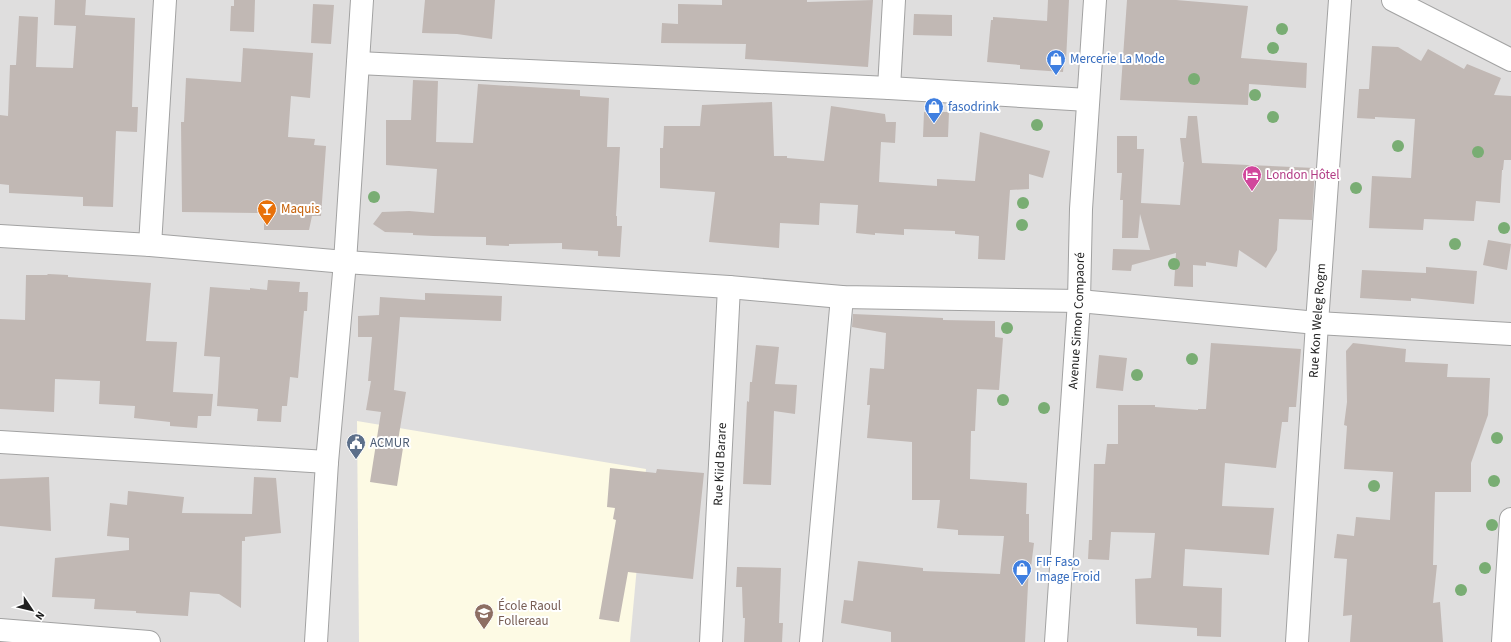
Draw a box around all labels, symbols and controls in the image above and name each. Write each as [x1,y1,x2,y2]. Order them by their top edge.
shop icon: Mercerie La Mode [1045,48,1067,76]
place label: Mercerie La Mode [1070,50,1165,68]
shop icon: fasodrink [923,96,945,124]
place label: fasodrink [948,98,1000,116]
hotel icon: London Hôtel [1241,164,1263,192]
place label: London Hôtel [1266,166,1340,184]
bar icon: Maquis [256,198,278,226]
place label: Maquis [281,200,320,218]
street label: Avenue Simon Compaoré [1064,252,1089,390]
street label: Rue Kon Weleg Rogm [1305,263,1330,379]
street label: Rue Kiid Barare [709,422,731,506]
public building icon: ACMUR [345,432,367,460]
place label: ACMUR [370,434,410,452]
place label: FIF Faso Image Froid [1036,553,1100,586]
shop icon: FIF Faso Image Froid [1011,558,1033,586]
north arrow [12,590,52,630]
place label: École Raoul Follereau [498,597,561,630]
school or university icon: École Raoul Follereau [473,602,495,630]
text: N [32,608,48,623]

